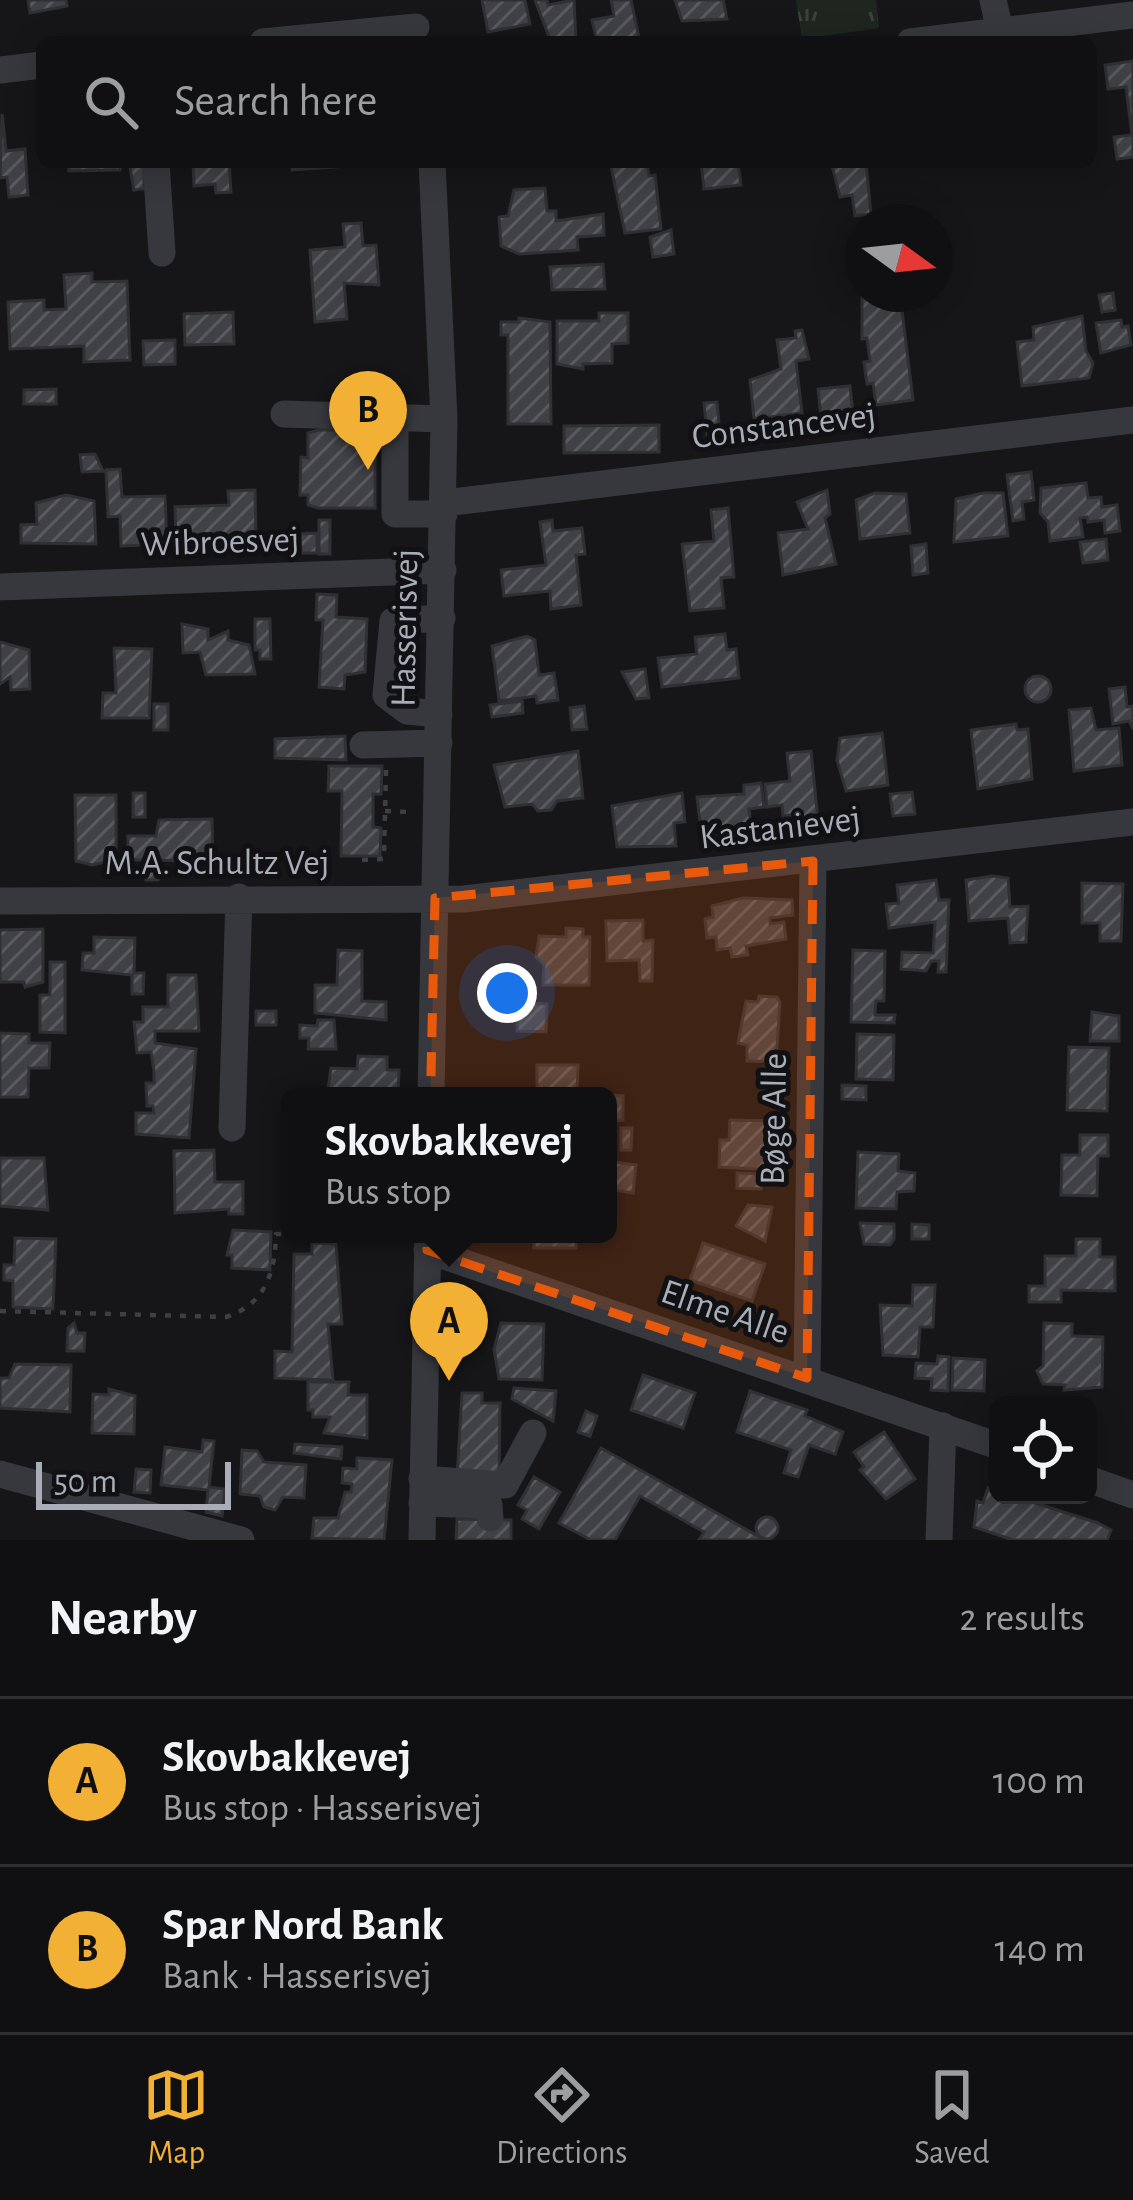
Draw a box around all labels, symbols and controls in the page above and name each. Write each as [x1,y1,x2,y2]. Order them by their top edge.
search box [36,36,1097,168]
icon: search [78,69,144,135]
text: Search here [174,79,377,124]
north arrow [845,204,953,312]
pin: B [329,371,407,470]
street label: Constancevej [690,397,878,455]
street label: Wibroesvej [140,521,300,563]
street label: Hasserisvej [386,549,424,707]
street label: Kastanievej [698,800,862,856]
street label: M.A. Schultz Vej [105,845,329,881]
your location [477,963,537,1023]
street label: Bøge Alle [755,1053,793,1185]
popup [281,1087,617,1243]
text: Skovbakkevej [324,1119,574,1164]
text: Bus stop [324,1173,451,1212]
street label: Elme Alle [656,1273,794,1351]
pin: A [410,1282,488,1381]
map controls [989,1396,1097,1504]
button: locate [989,1396,1097,1504]
scale bar [36,1456,231,1509]
text: 50 m [54,1466,117,1499]
text: Nearby [48,1593,197,1644]
text: 2 results [959,1599,1085,1638]
text: Skovbakkevej [162,1735,411,1780]
text: A [75,1762,99,1801]
text: 100 m [993,1762,1085,1801]
text: Bus stop · Hasserisvej [162,1789,482,1828]
text: Spar Nord Bank [162,1903,444,1948]
text: B [76,1930,98,1969]
text: 140 m [995,1930,1085,1969]
text: Bank · Hasserisvej [162,1957,432,1996]
tab: Map [143,2062,209,2174]
tab: Directions [496,2062,627,2174]
tab: Saved [914,2062,990,2174]

